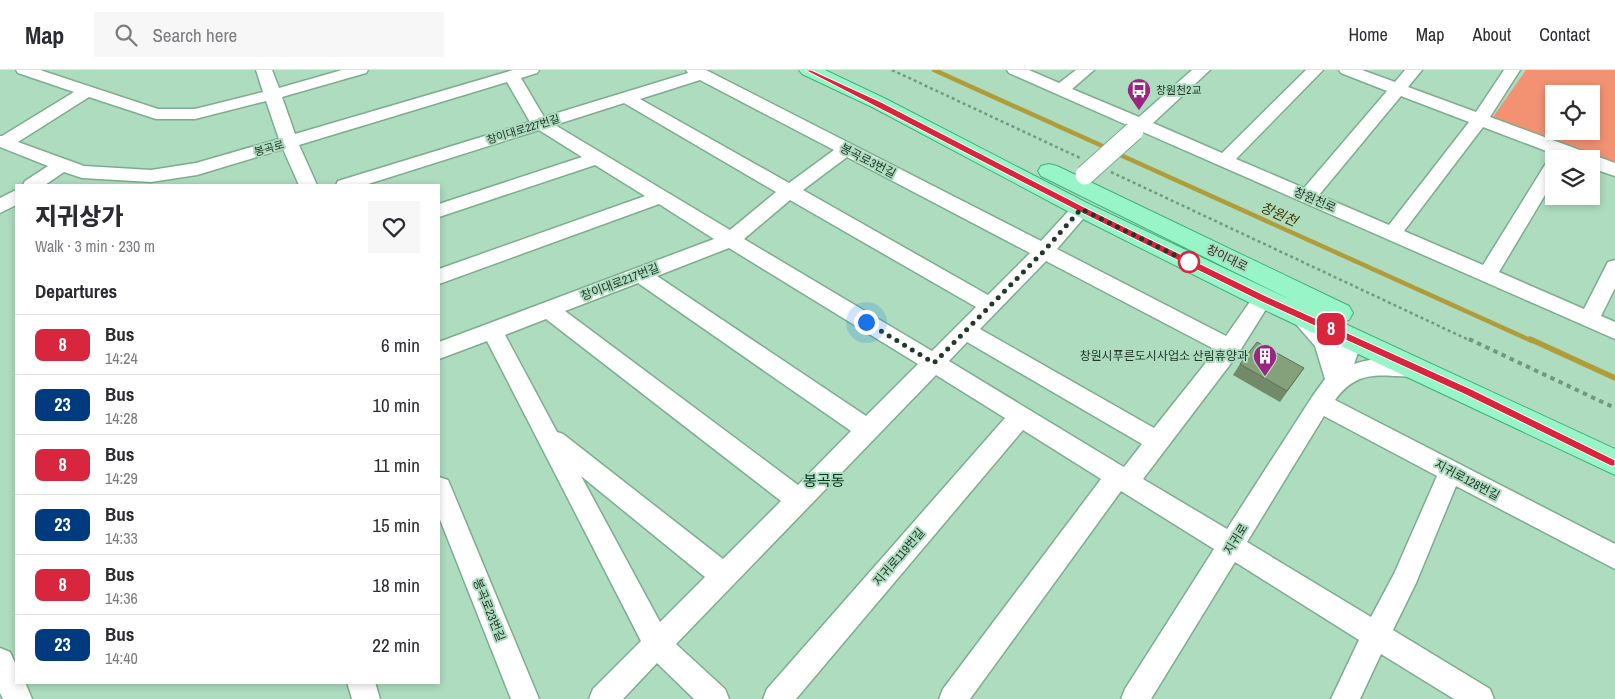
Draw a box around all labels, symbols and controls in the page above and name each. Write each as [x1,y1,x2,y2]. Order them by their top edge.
search box [94,12,444,57]
text: Map [25,19,64,51]
icon: search [112,21,140,49]
text: Search here [152,22,237,48]
text: Home [1348,22,1388,47]
text: Map [1416,22,1445,47]
text: About [1473,22,1511,47]
text: Contact [1539,22,1590,47]
bus stop icon: 창원천2교 [1126,77,1152,111]
place label: 창원천2교 [1156,83,1202,97]
map controls [1545,85,1600,205]
button: locate [1545,85,1600,140]
street label: 창이대로227번길 [485,111,561,147]
street label: 봉곡로 [252,137,286,159]
street label: 봉곡로3번길 [837,140,899,182]
button: layers [1545,150,1600,205]
street label: 창원천로 [1292,184,1338,216]
water label: 창원천 [1258,198,1301,231]
text: 지귀상가 [35,200,123,232]
button: heart [368,201,420,253]
text: Walk · 3 min · 230 m [35,235,155,257]
street label: 창이대로 [1204,241,1250,275]
unlabelled marker [1178,251,1200,273]
street label: 창이대로217번길 [579,260,661,304]
text: Departures [35,278,117,304]
your location [854,310,879,335]
line badge: 8 [1315,313,1347,345]
text: 8 [1327,316,1335,341]
text: Bus [105,321,134,347]
text: 8 [58,332,67,357]
text: 6 min [381,332,420,358]
building icon: 창원시푸른도시사업소 산림휴양과 [1252,343,1278,377]
text: 14:24 [105,347,138,369]
place label: 창원시푸른도시사업소 산림휴양과 [1080,348,1248,364]
text: Bus [105,381,134,407]
text: 23 [54,392,71,417]
text: 10 min [372,392,420,418]
text: 14:28 [105,407,138,429]
text: Bus [105,441,134,467]
text: 8 [58,452,67,477]
text: 11 min [374,452,420,478]
street label: 지귀로128번길 [1432,456,1502,504]
text: 14:29 [105,467,138,489]
district label: 봉곡동 [803,470,845,491]
text: Bus [105,501,134,527]
text: 23 [54,512,71,537]
text: 15 min [372,512,420,538]
street label: 지귀로 [1220,521,1252,557]
street label: 지귀로119번길 [870,525,928,589]
text: 14:33 [105,527,138,549]
text: Bus [105,561,134,587]
text: 8 [58,572,67,597]
text: 18 min [372,572,420,598]
street label: 봉곡로23번길 [469,576,509,644]
text: 14:36 [105,587,138,609]
text: Bus [105,621,134,647]
text: 23 [54,632,71,657]
text: 22 min [372,632,420,658]
text: 14:40 [105,647,138,669]

